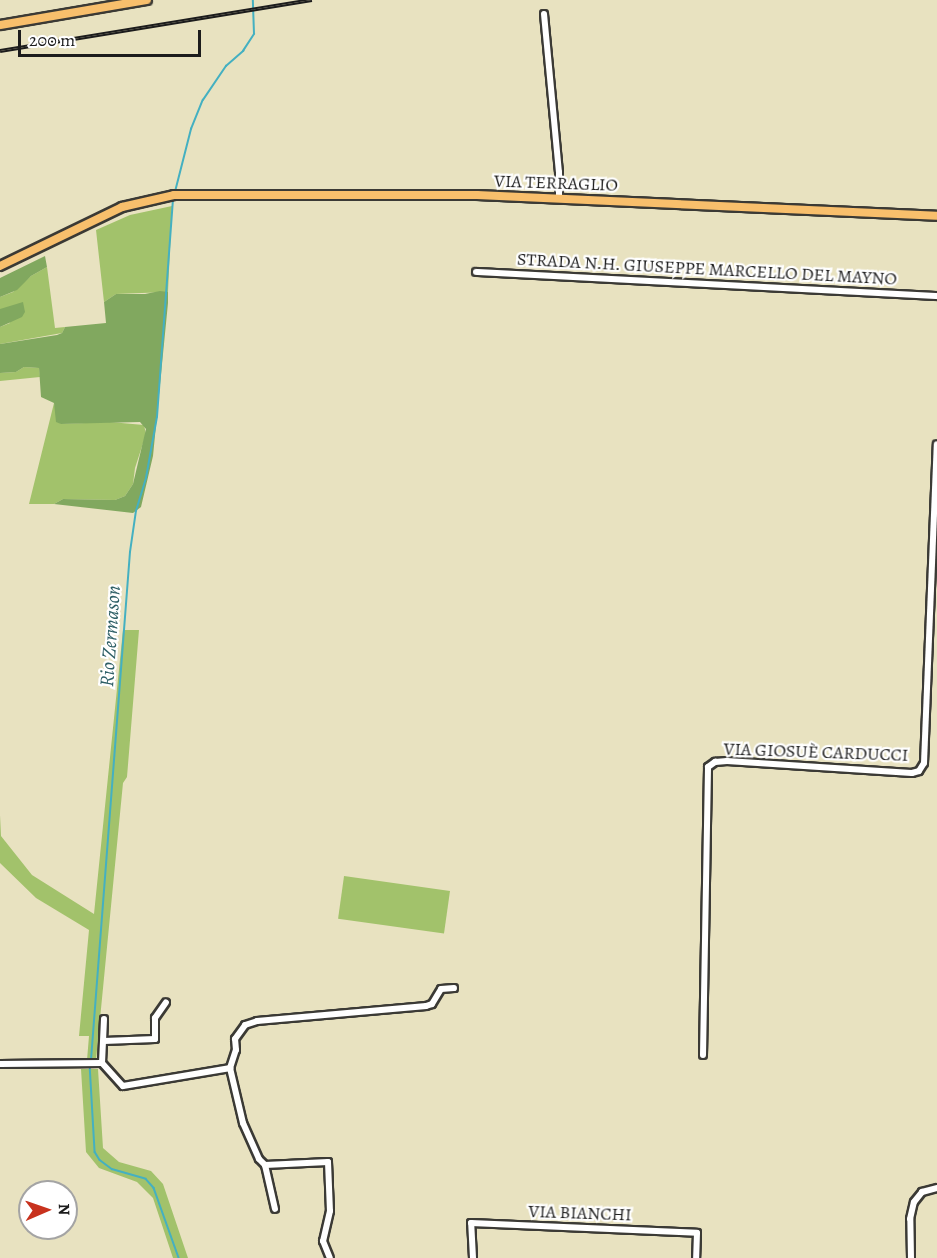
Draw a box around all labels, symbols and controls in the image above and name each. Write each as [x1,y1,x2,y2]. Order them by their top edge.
scale bar [21,18,204,56]
text: 200 m [29,28,75,52]
street label: VIA TERRAGLIO [494,170,618,196]
street label: STRADA N.H. GIUSEPPE MARCELLO DEL MAYNO [516,248,898,290]
water label: Rio Zermason [94,584,126,688]
street label: VIA GIOSUÈ CARDUCCI [723,738,909,766]
north arrow [18,1180,78,1240]
street label: VIA BIANCHI [528,1200,632,1226]
text: N [53,1203,75,1216]

